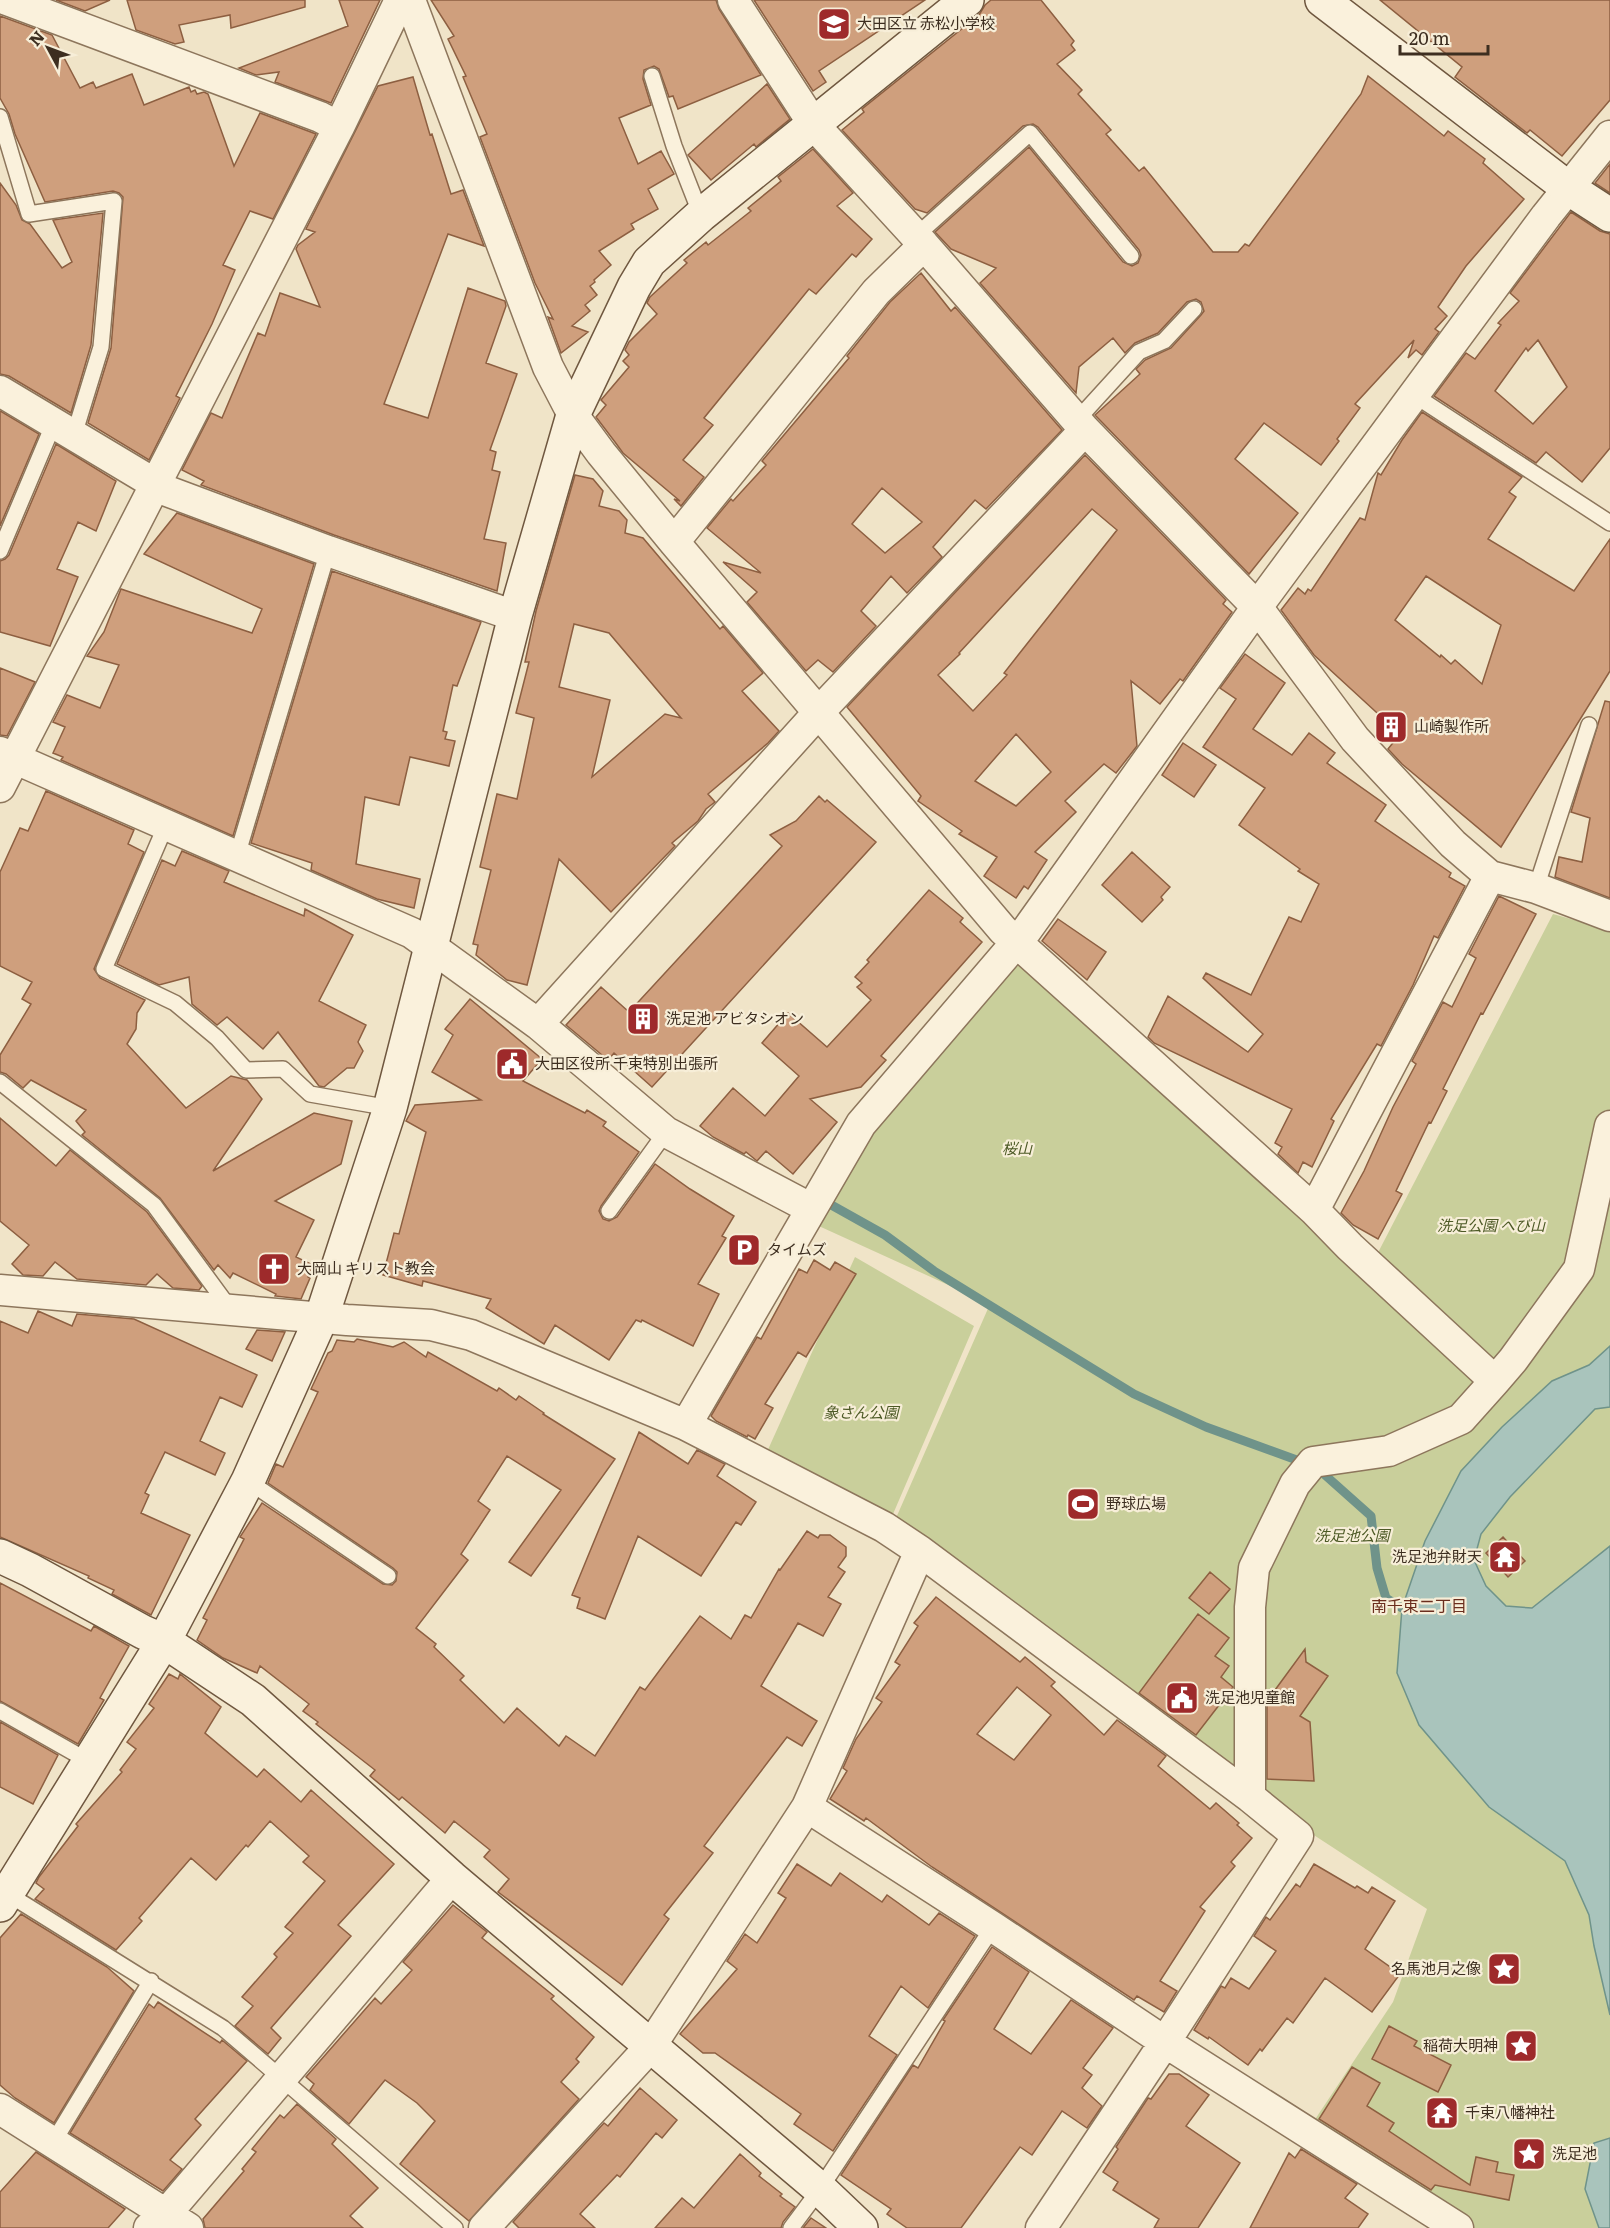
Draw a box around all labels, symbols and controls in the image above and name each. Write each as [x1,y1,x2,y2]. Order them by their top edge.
school or university icon: 大田区立 赤松小学校 [816,6,852,42]
place label: 大田区立 赤松小学校 [857,11,995,34]
north arrow [18,18,78,78]
scale bar [1400,18,1488,56]
text: 20 m [1409,24,1450,51]
text: N [22,25,49,50]
building icon: 山崎製作所 [1373,709,1409,745]
place label: 山崎製作所 [1414,714,1489,737]
building icon: 洗足池 アビタシオン [625,1001,661,1037]
place label: 洗足池 アビタシオン [666,1006,804,1029]
public building icon: 大田区役所 千束特別出張所 [494,1046,530,1082]
place label: 大田区役所 千束特別出張所 [535,1051,718,1074]
park label: 桜山 [1002,1136,1033,1159]
park label: 洗足公園 へび山 [1437,1213,1546,1236]
parking icon: タイムズ [726,1232,762,1268]
place label: タイムズ [767,1237,827,1260]
church icon: 大岡山 キリスト教会 [256,1251,292,1287]
place label: 大岡山 キリスト教会 [297,1256,435,1279]
park label: 象さん公園 [823,1400,900,1423]
sports icon: 野球広場 [1065,1486,1101,1522]
place label: 野球広場 [1106,1491,1166,1514]
park label: 洗足池公園 [1314,1523,1391,1546]
temple icon: 洗足池弁財天 [1487,1539,1523,1575]
place label: 洗足池弁財天 [1392,1544,1482,1567]
district label: 南千束二丁目 [1371,1593,1467,1617]
public building icon: 洗足池児童館 [1164,1680,1200,1716]
place label: 洗足池児童館 [1205,1685,1295,1708]
place icon: 名馬池月之像 [1486,1951,1522,1987]
place label: 名馬池月之像 [1391,1956,1481,1979]
place icon: 稲荷大明神 [1503,2028,1539,2064]
place label: 稲荷大明神 [1423,2033,1498,2056]
temple icon: 千束八幡神社 [1424,2095,1460,2131]
place label: 千束八幡神社 [1465,2100,1555,2123]
place icon: 洗足池 [1511,2136,1547,2172]
place label: 洗足池 [1552,2141,1597,2164]

